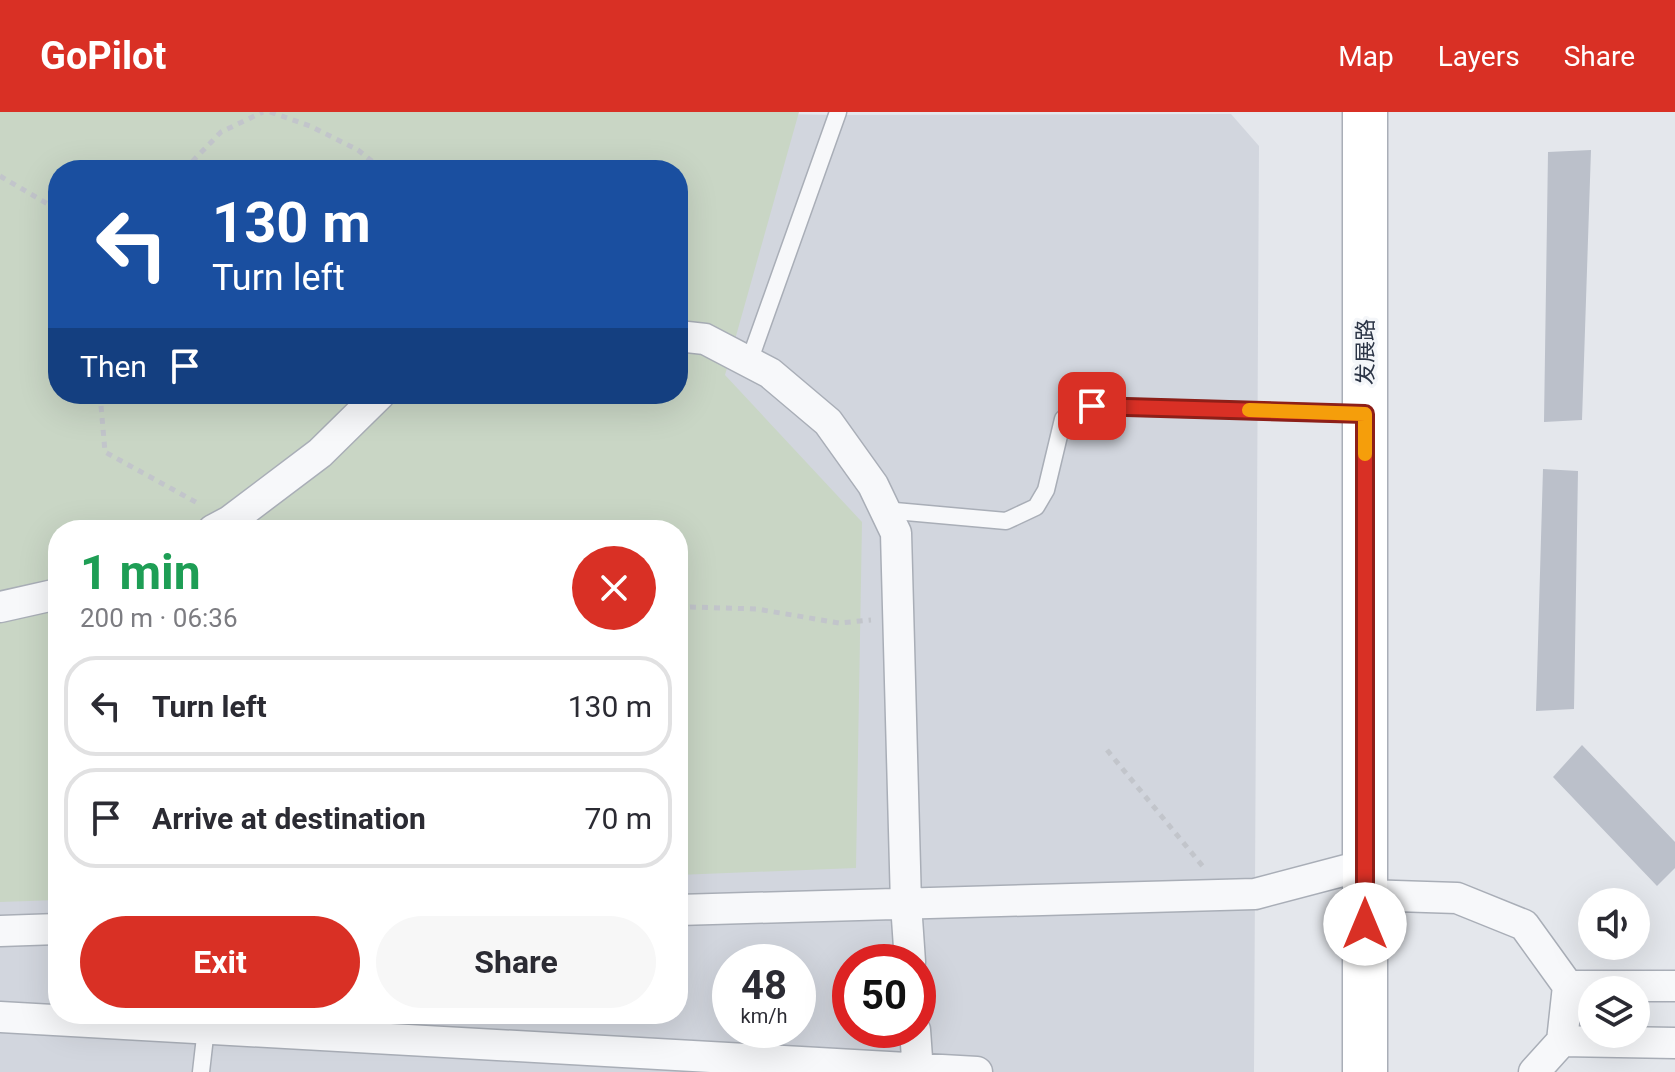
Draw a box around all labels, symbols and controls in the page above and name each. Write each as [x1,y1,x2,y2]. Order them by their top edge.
text: GoPilot [40,34,166,78]
text: Map [1338,40,1394,73]
text: Layers [1438,40,1520,73]
text: Share [1564,40,1635,73]
text: 130 m [212,190,371,256]
icon: left [80,192,184,296]
text: Turn left [212,257,345,299]
street label: 发展路 [1353,319,1378,385]
icon: arrive [163,344,207,388]
text: Then [80,349,147,384]
pin [1058,372,1126,440]
icon: arrive [1070,384,1114,428]
text: 1 min [80,544,201,601]
button: close [572,546,656,630]
text: 200 m · 06:36 [80,603,238,633]
icon: left [84,684,128,728]
text: Turn left [152,689,267,724]
text: 130 m [568,689,652,724]
icon: arrive [84,796,128,840]
text: Arrive at destination [152,801,426,836]
text: 70 m [585,801,652,836]
position arrow [1323,882,1407,966]
map controls [1578,888,1650,1048]
button: sound [1578,888,1650,960]
button: Exit [80,916,360,1008]
button: Share [376,916,656,1008]
speed limit sign: 50 [832,944,936,1048]
text: 48 [741,962,787,1009]
button: layers [1578,976,1650,1048]
text: km/h [741,1004,787,1028]

